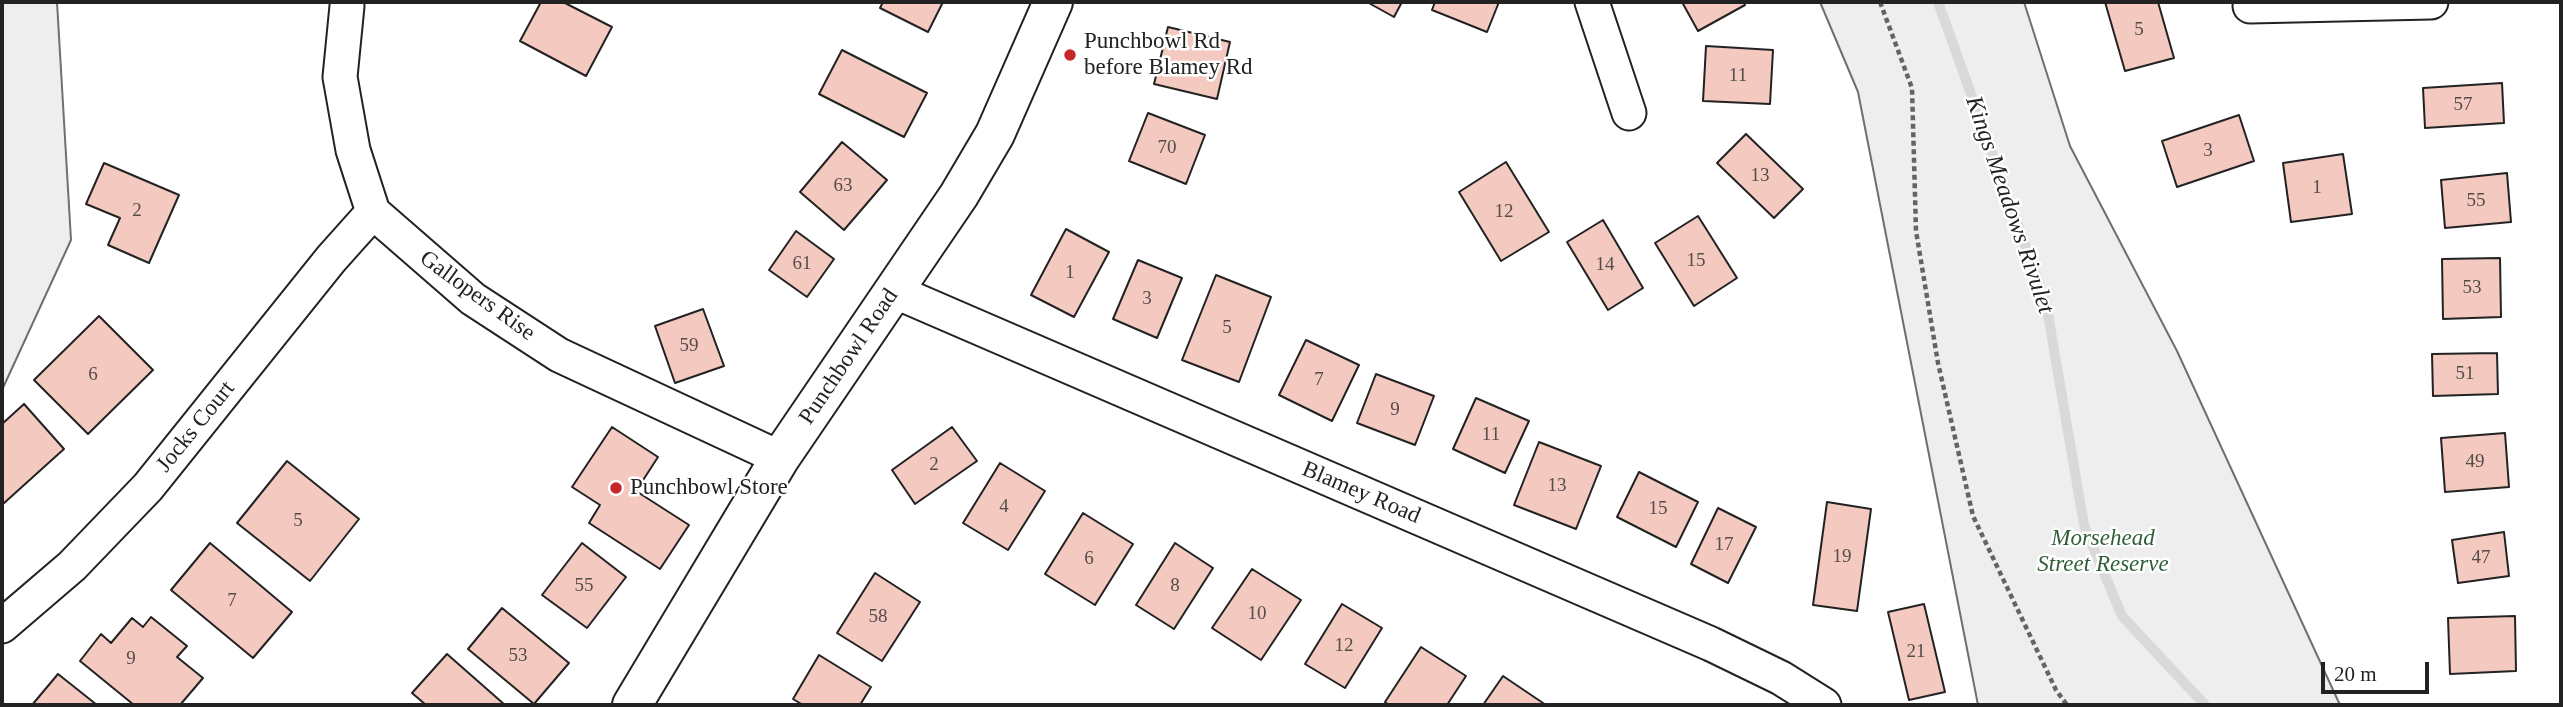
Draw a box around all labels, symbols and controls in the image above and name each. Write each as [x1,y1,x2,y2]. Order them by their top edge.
house number: 5 [2134,19,2144,41]
place label: Punchbowl Rd before Blamey Rd [1084,28,1253,82]
marker: Punchbowl Rd before Blamey Rd [1062,47,1078,63]
house number: 11 [1729,65,1747,87]
water label: Kings Meadows Rivulet [1958,93,2060,317]
house number: 57 [2454,94,2472,116]
house number: 70 [1158,137,1176,159]
house number: 3 [2203,140,2213,162]
house number: 13 [1750,165,1770,187]
house number: 63 [834,175,852,197]
house number: 1 [2312,177,2322,199]
house number: 55 [2466,190,2486,212]
house number: 2 [132,200,142,222]
house number: 12 [1494,201,1514,223]
street label: Gallopers Rise [414,245,540,347]
house number: 15 [1686,250,1706,272]
house number: 61 [792,253,812,275]
house number: 14 [1596,254,1614,276]
house number: 1 [1065,262,1075,284]
house number: 53 [2463,277,2482,299]
street label: Punchbowl Road [793,284,905,430]
house number: 3 [1142,288,1152,310]
house number: 5 [1222,317,1232,339]
house number: 59 [680,335,698,357]
house number: 51 [2456,363,2474,385]
house number: 6 [88,364,98,386]
house number: 7 [1314,369,1324,391]
street label: Jocks Court [151,376,241,478]
house number: 9 [1390,399,1400,421]
house number: 11 [1482,424,1500,446]
house number: 49 [2466,451,2484,473]
house number: 2 [929,454,939,476]
street label: Blamey Road [1298,456,1424,530]
place label: Punchbowl Store [630,474,788,502]
house number: 13 [1548,475,1566,497]
marker: Punchbowl Store [608,480,624,496]
house number: 4 [999,496,1009,518]
house number: 15 [1648,498,1668,520]
house number: 5 [293,510,303,532]
park label: Morsehead Street Reserve [2037,525,2169,579]
house number: 17 [1714,534,1734,556]
house number: 19 [1833,546,1852,568]
house number: 47 [2472,547,2490,569]
house number: 6 [1084,548,1094,570]
house number: 55 [574,575,594,597]
house number: 8 [1170,575,1180,597]
house number: 7 [227,590,237,612]
house number: 10 [1248,603,1266,625]
house number: 58 [868,606,888,628]
house number: 12 [1334,635,1354,657]
house number: 21 [1907,641,1926,663]
house number: 53 [508,645,528,667]
house number: 9 [126,648,136,670]
scale bar [2325,648,2434,692]
text: 20 m [2334,662,2377,686]

